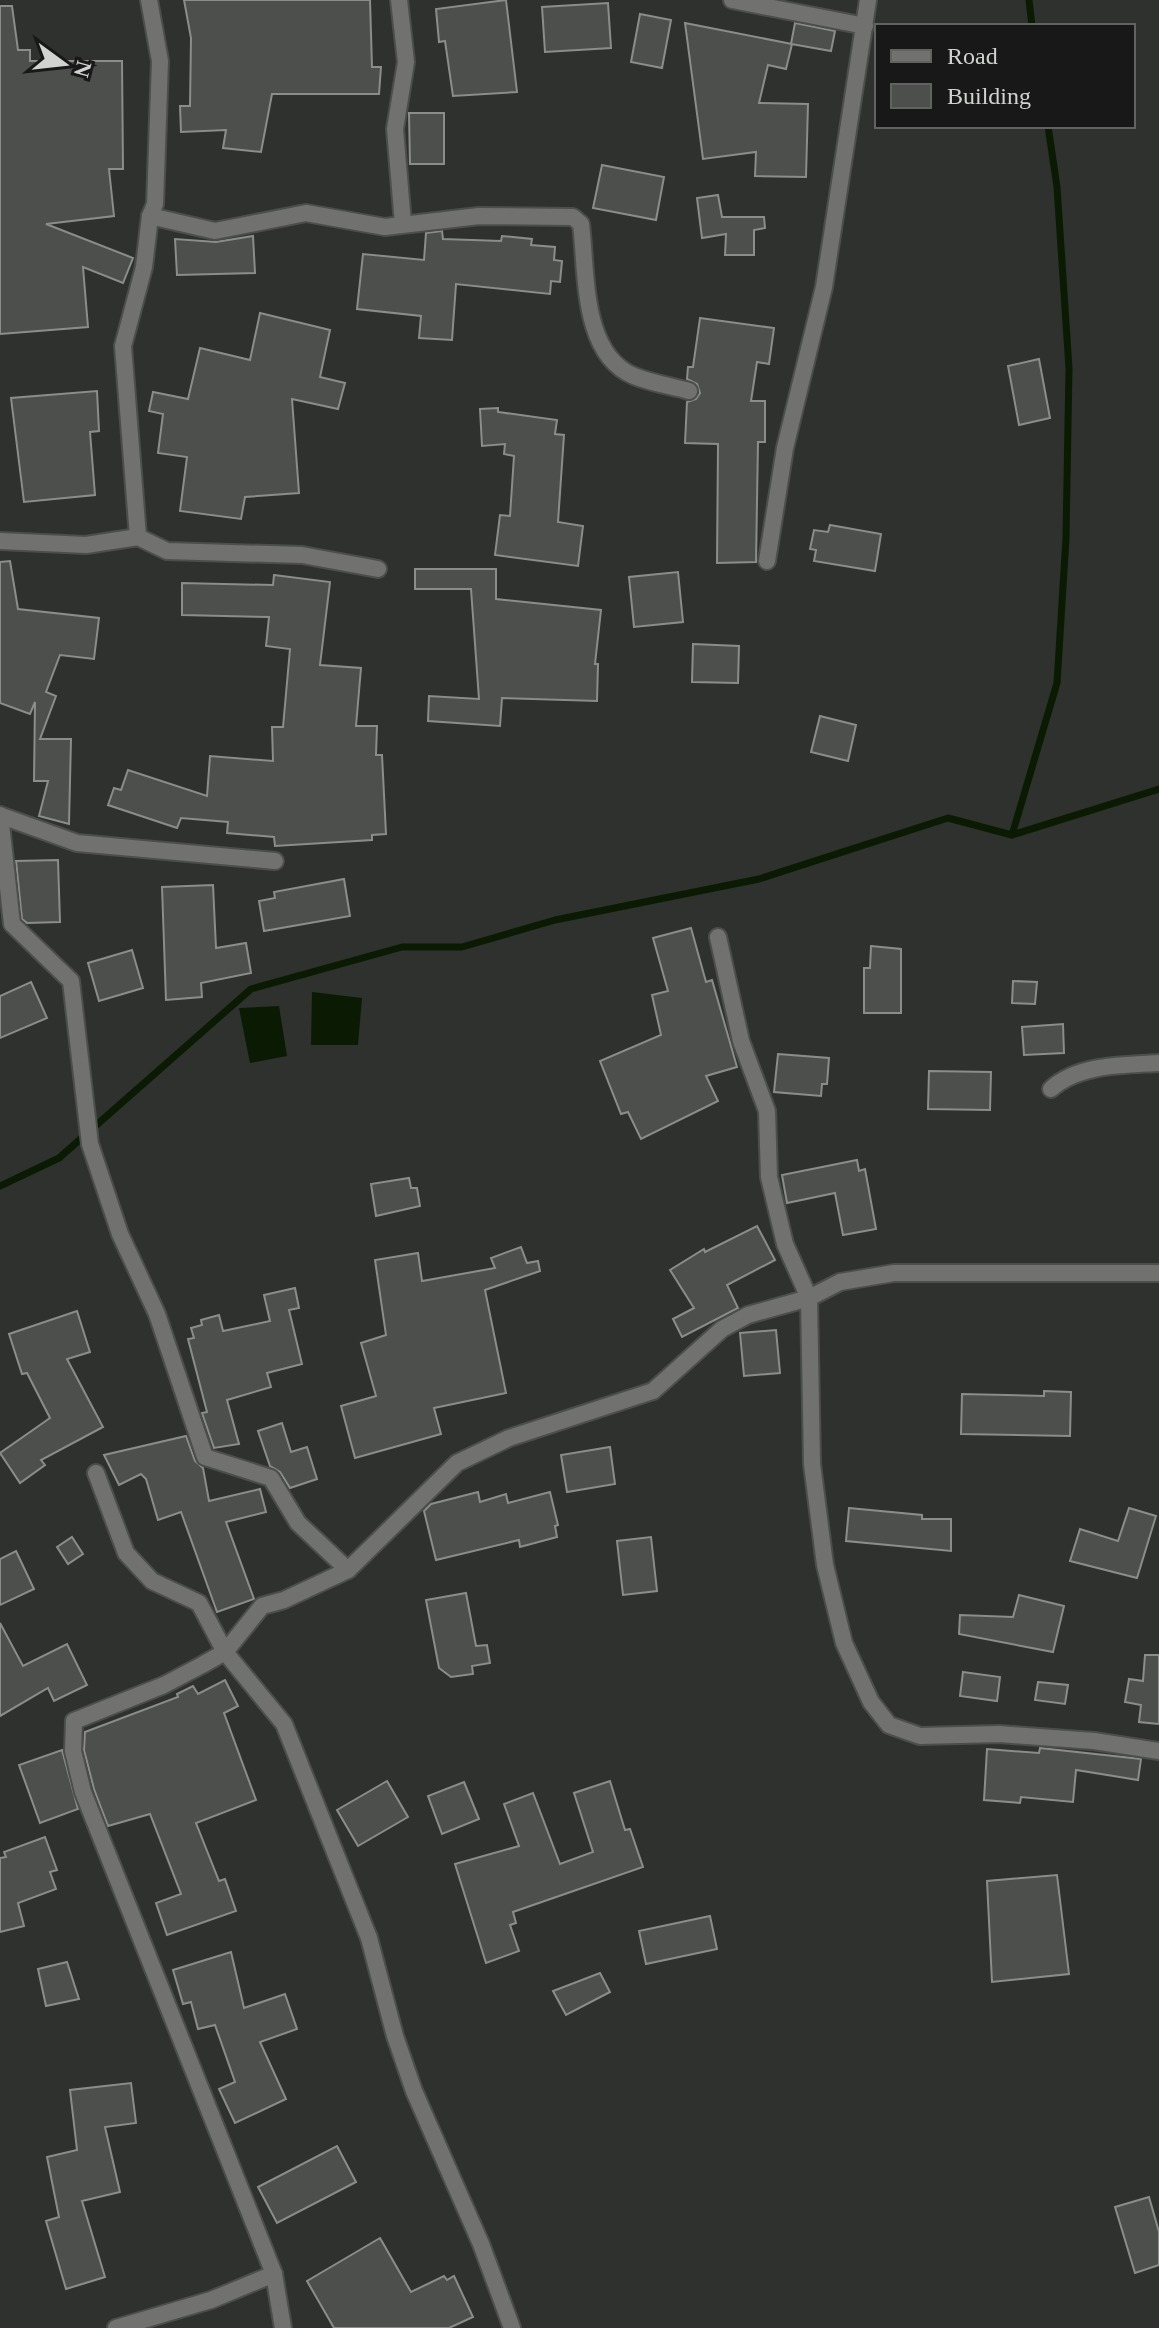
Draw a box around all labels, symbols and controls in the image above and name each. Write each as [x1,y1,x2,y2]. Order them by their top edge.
north arrow [24,24,104,104]
legend [875,24,1135,128]
text: Road [947,43,998,69]
text: N [69,58,97,80]
text: Building [947,83,1031,109]

